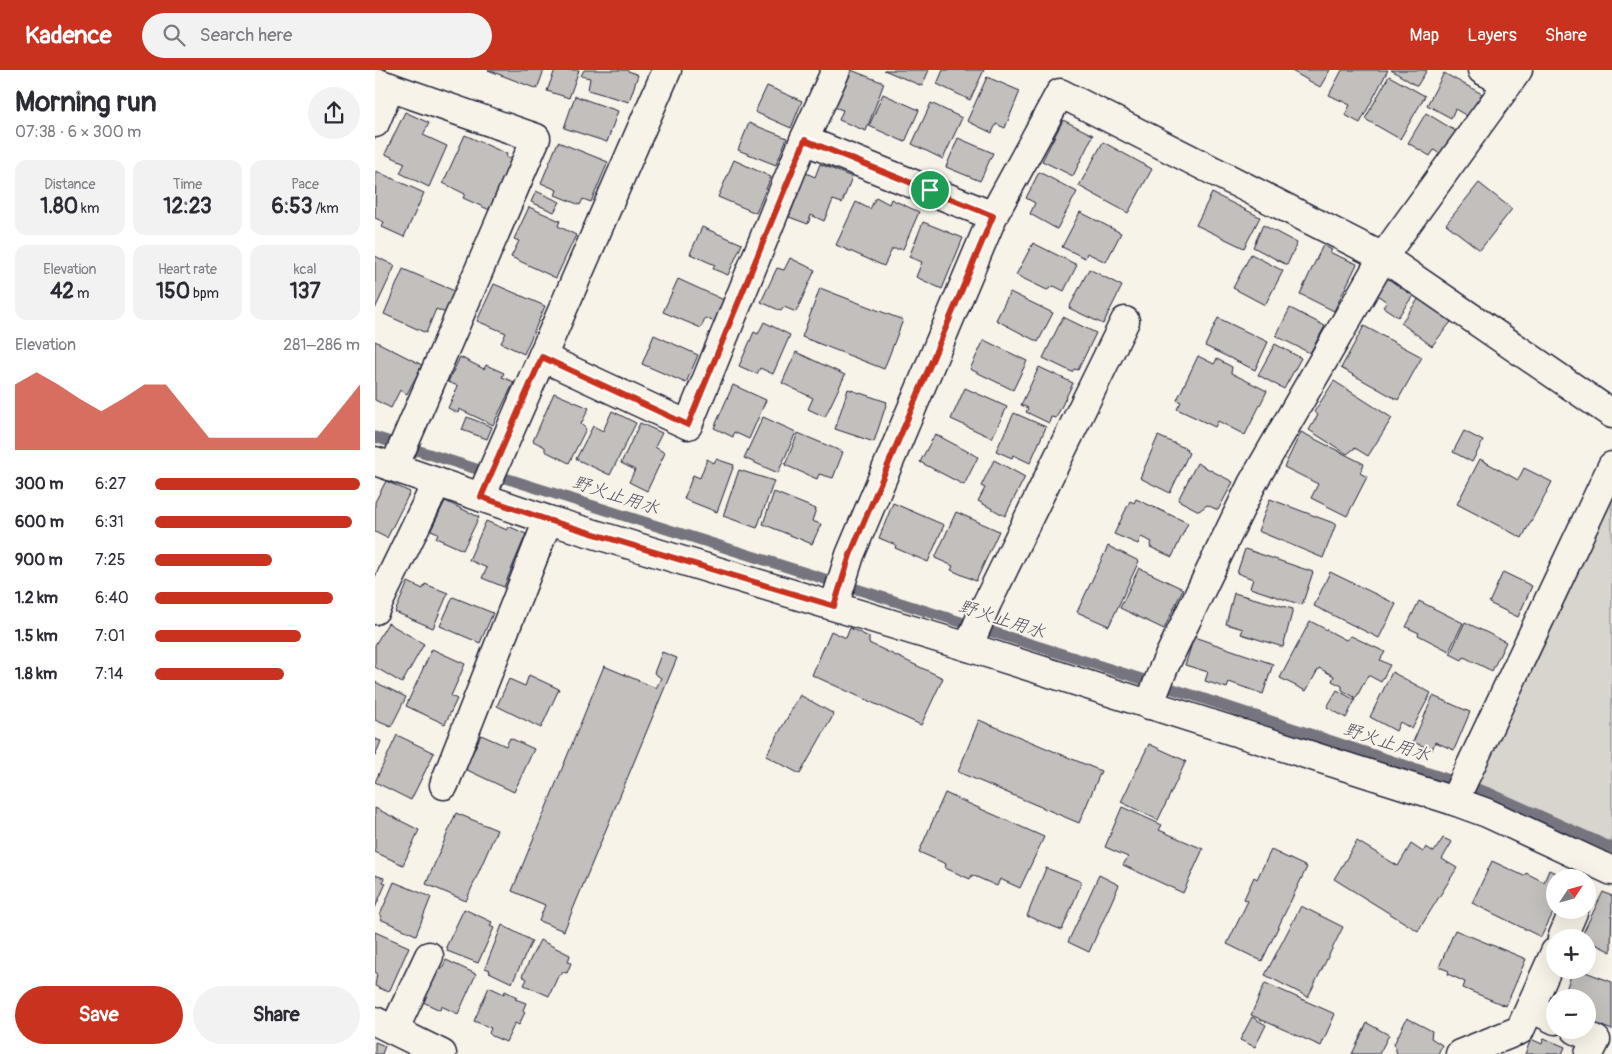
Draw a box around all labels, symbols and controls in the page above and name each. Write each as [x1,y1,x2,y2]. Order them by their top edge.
search box [142,13,492,58]
text: Kadence [25,21,112,50]
icon: search [160,21,188,49]
text: Search here [200,23,292,47]
text: Map [1410,24,1439,47]
text: Layers [1467,24,1517,47]
text: Share [1545,24,1587,47]
text: Morning run [15,85,157,120]
button: share [308,87,360,139]
text: 07:38 · 6 × 300 m [15,122,141,142]
pin [909,169,951,211]
text: Distance [44,176,95,193]
text: Time [173,176,202,193]
text: Pace [291,176,319,193]
icon: arrive [916,176,944,204]
text: 1.80 [40,193,78,220]
text: 12:23 [163,193,212,220]
text: 6:53 [272,193,312,220]
text: km [78,200,99,217]
text: /km [312,200,339,217]
text: Elevation [43,261,97,278]
text: Heart rate [158,261,217,278]
text: kcal [294,261,317,278]
text: 42 [50,278,74,305]
text: 150 [156,278,190,305]
text: 137 [290,278,321,305]
text: m [74,285,90,302]
text: bpm [190,285,219,302]
text: Elevation [15,335,76,355]
text: 281–286 m [283,335,360,355]
water label: 野火止用水 [569,471,662,520]
text: 300 m [15,474,63,494]
text: 6:27 [95,474,126,494]
text: 600 m [15,512,64,532]
text: 6:31 [95,512,124,532]
text: 900 m [15,550,63,570]
text: 7:25 [95,550,125,570]
text: 1.2 km [15,588,58,608]
text: 6:40 [95,588,129,608]
water label: 野火止用水 [955,595,1048,644]
text: 1.5 km [15,626,58,646]
text: 7:01 [95,626,125,646]
text: 1.8 km [15,664,57,684]
text: 7:14 [95,664,123,684]
water label: 野火止用水 [1340,718,1433,767]
north arrow [1546,869,1596,919]
map controls [1546,869,1596,1039]
button: + [1546,929,1596,979]
button: Save [15,986,183,1044]
button: Share [193,986,360,1044]
button: − [1546,989,1596,1039]

